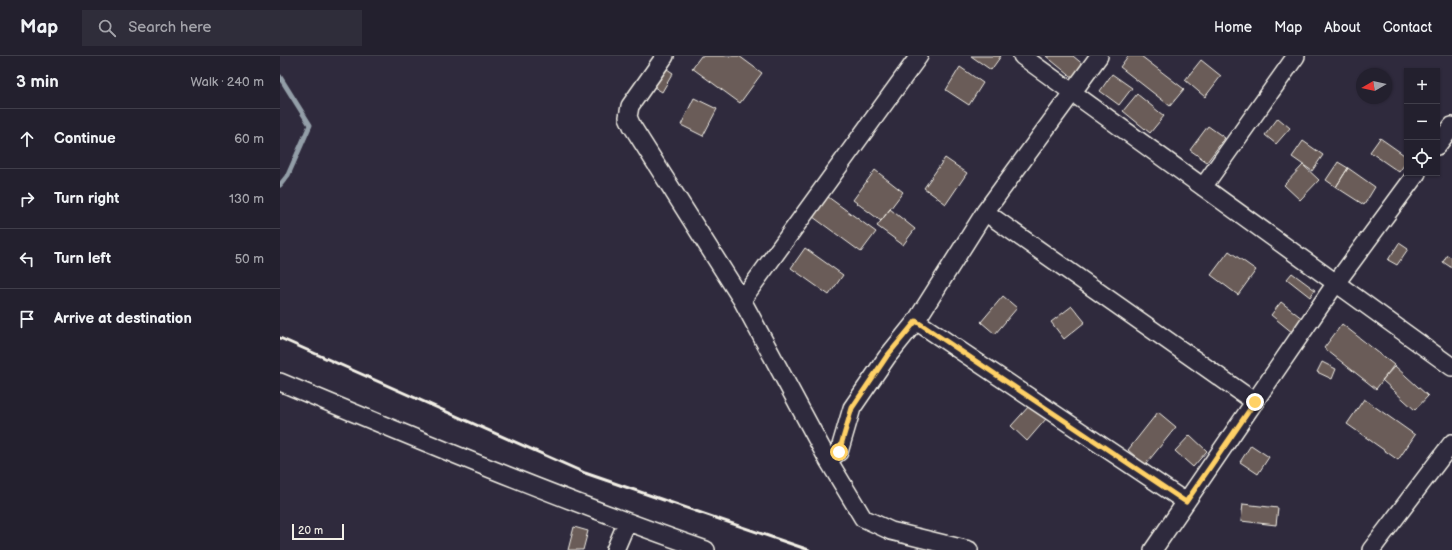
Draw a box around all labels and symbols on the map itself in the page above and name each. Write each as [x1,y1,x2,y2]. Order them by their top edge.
north arrow [1356,68,1392,104]
route end [1246,393,1264,411]
route start [830,443,848,461]
scale bar [292,522,344,541]

